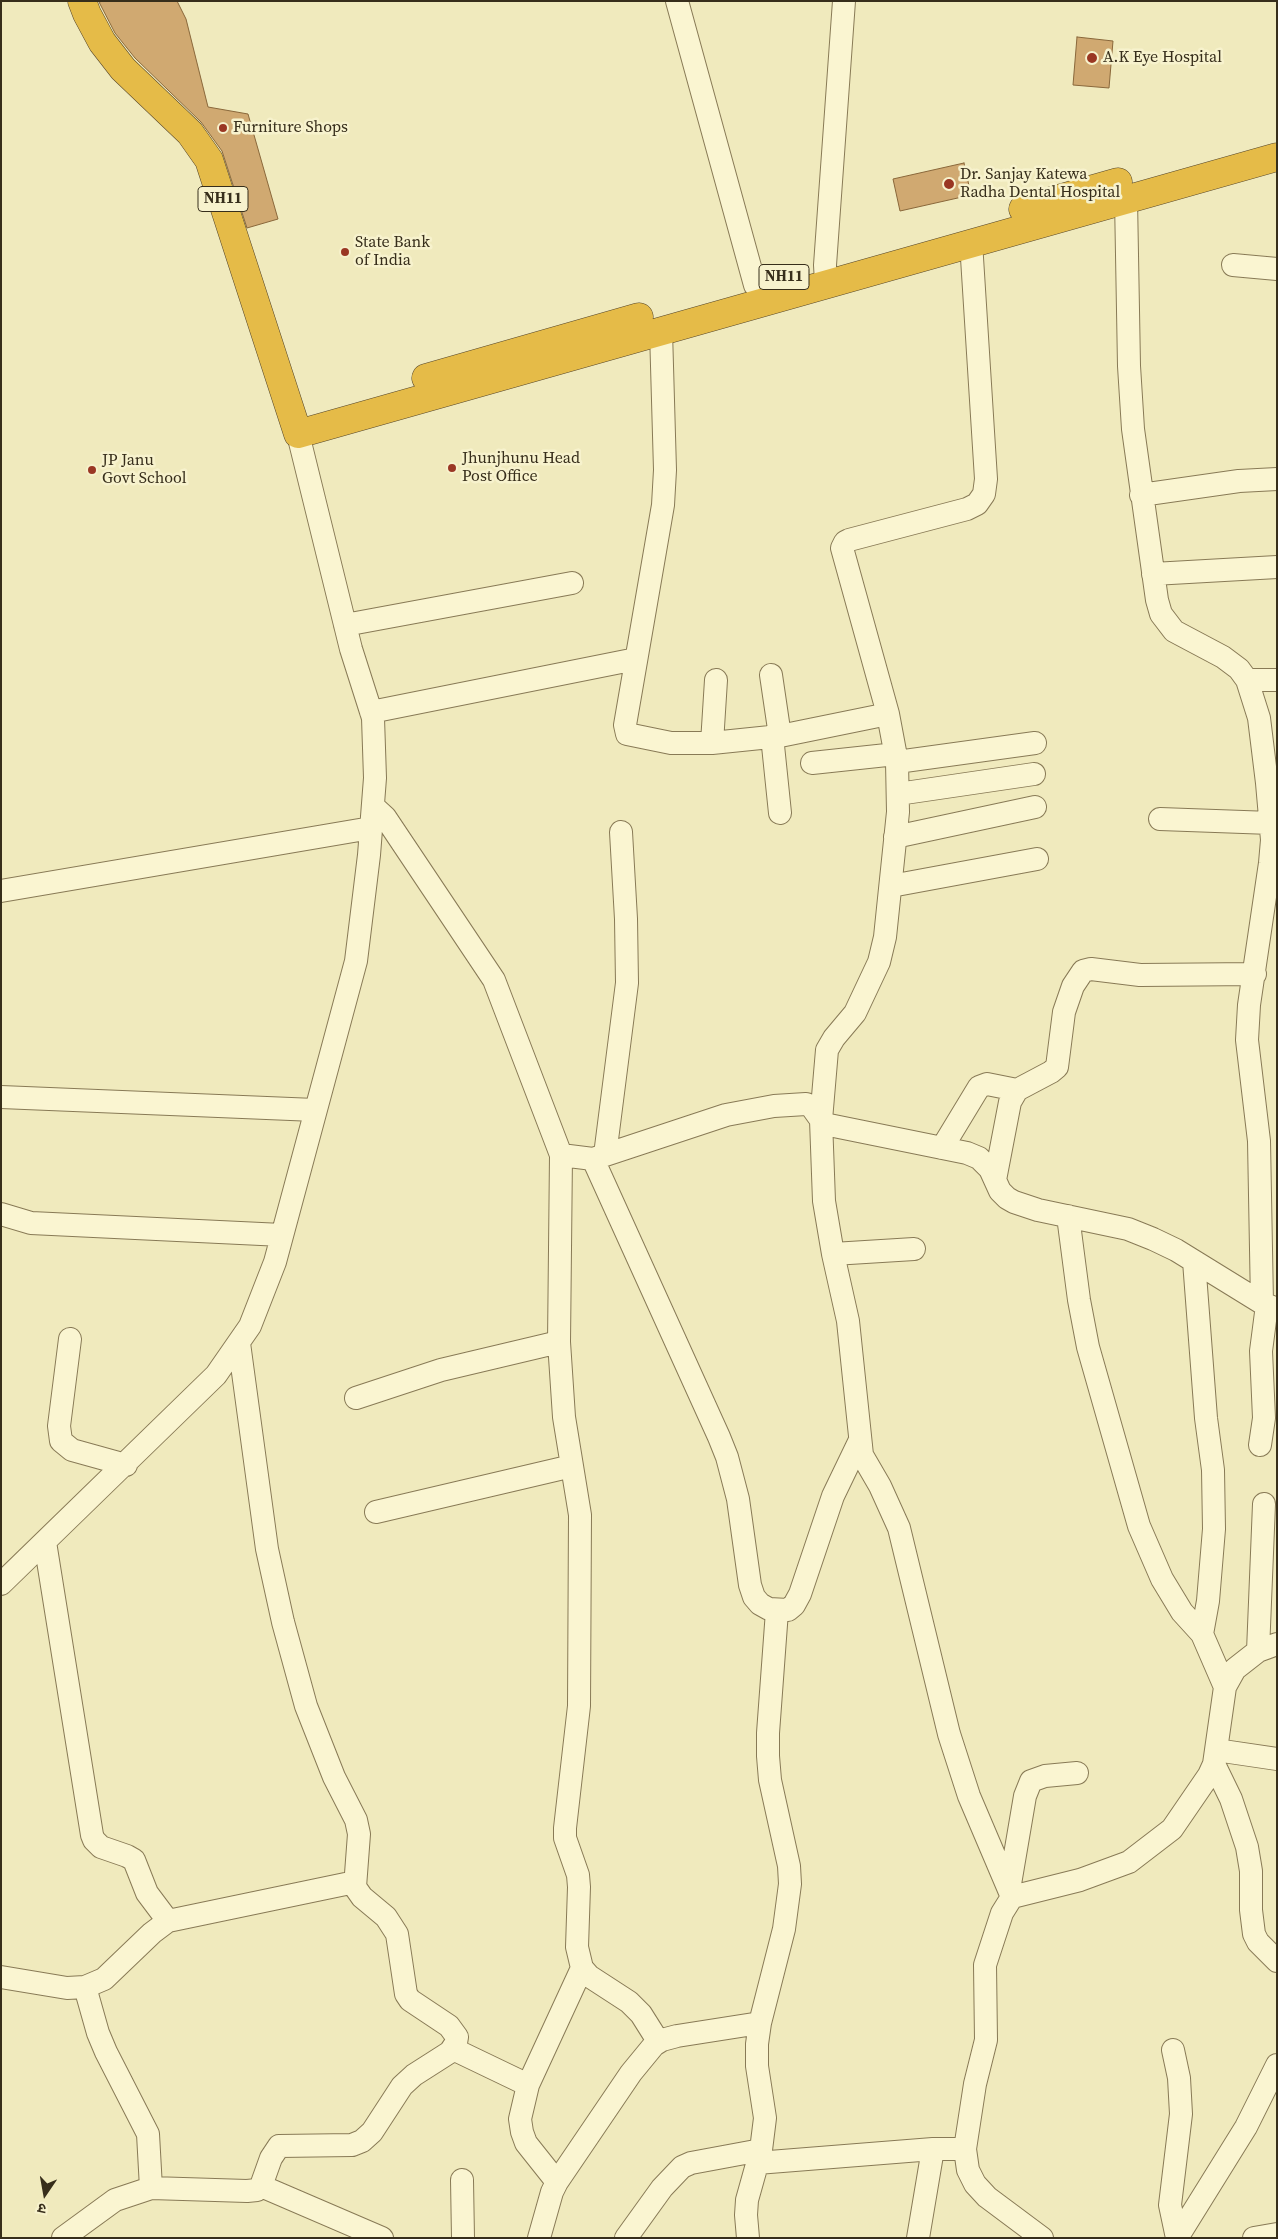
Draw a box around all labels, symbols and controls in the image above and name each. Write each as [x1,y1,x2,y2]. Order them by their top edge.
place label: A.K Eye Hospital [1103,48,1222,68]
marker: A.K Eye Hospital [1085,51,1099,65]
place label: Furniture Shops [233,118,348,138]
marker: Furniture Shops [217,122,229,134]
place label: Dr. Sanjay Katewa Radha Dental Hospital [960,165,1120,203]
marker: Dr. Sanjay Katewa Radha Dental Hospital [942,177,956,191]
road number: NH11 [198,186,248,212]
place label: State Bank of India [355,233,430,271]
marker: State Bank of India [339,246,351,258]
road number: NH11 [759,264,809,290]
place label: Jhunjhunu Head Post Office [462,449,580,487]
place label: JP Janu Govt School [102,451,186,489]
marker: Jhunjhunu Head Post Office [446,462,458,474]
marker: JP Janu Govt School [86,464,98,476]
north arrow [20,2169,70,2219]
text: उ [36,2198,48,2219]

